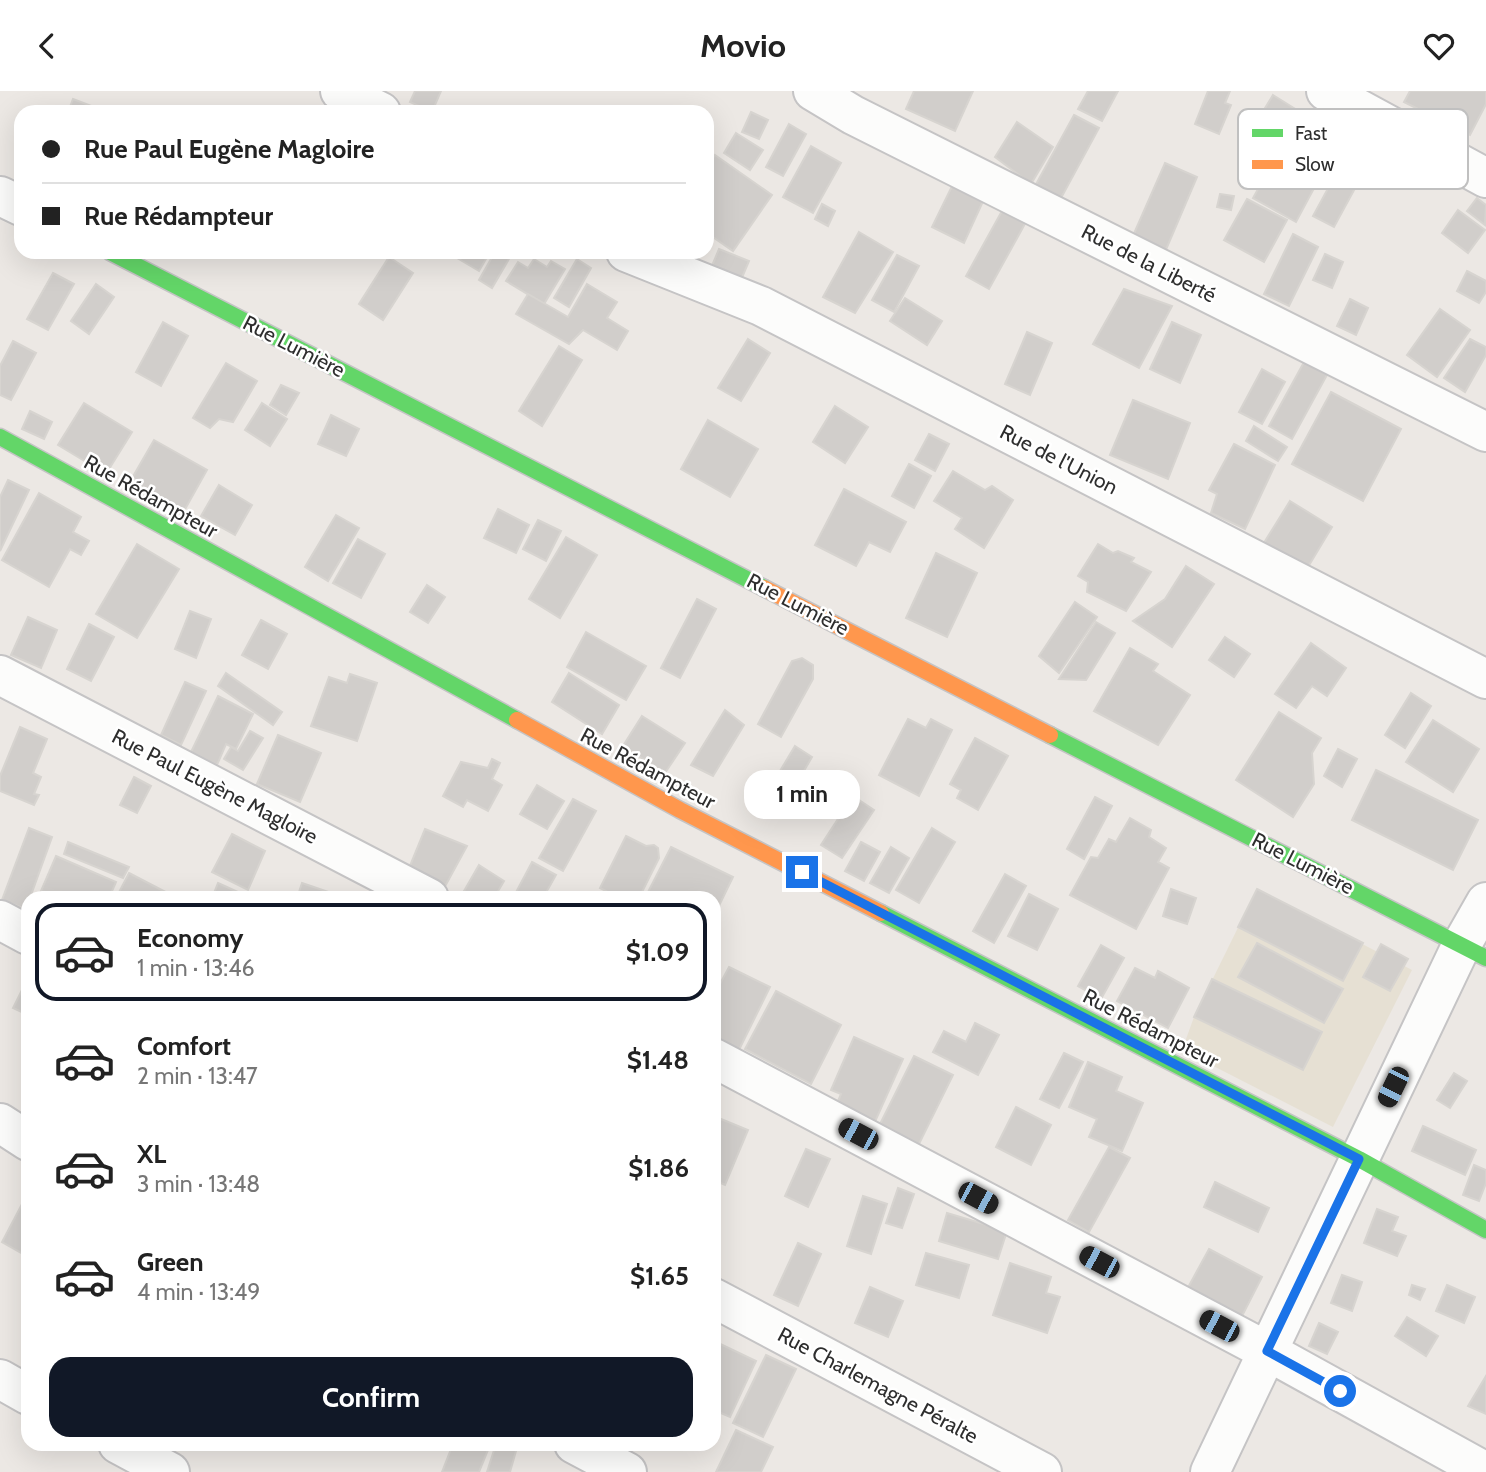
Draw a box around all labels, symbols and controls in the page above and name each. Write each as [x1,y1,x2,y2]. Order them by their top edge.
text: Movio [700,26,786,65]
icon: back [28,27,66,65]
icon: heart [1420,27,1458,65]
legend [1238,109,1468,189]
text: Fast [1295,122,1328,145]
text: Rue Paul Eugène Magloire [84,133,374,165]
text: Slow [1295,153,1335,176]
text: Rue Rédampteur [84,200,273,232]
street label: Rue de la Liberté [1078,218,1221,308]
street label: Rue Lumière [239,310,349,382]
street label: Rue de l'Union [996,419,1122,499]
street label: Rue Rédampteur [80,449,223,543]
street label: Rue Lumière [743,568,853,640]
street label: Rue Rédampteur [576,722,720,814]
street label: Rue Paul Eugène Magloire [108,723,322,849]
callout: 1 min [744,771,860,819]
text: 1 min [776,780,828,808]
street label: Rue Lumière [1248,827,1358,899]
route end [786,856,818,888]
icon: car [53,921,116,984]
text: Economy [137,922,243,954]
text: $1.09 [626,936,689,968]
text: 1 min · 13:46 [137,954,254,982]
street label: Rue Rédampteur [1079,983,1223,1073]
icon: car [53,1029,116,1092]
text: Comfort [137,1030,231,1062]
text: $1.48 [627,1044,689,1076]
text: 2 min · 13:47 [137,1062,258,1090]
car [1375,1064,1412,1110]
car [835,1115,882,1153]
icon: car [53,1137,116,1200]
text: XL [137,1138,166,1170]
text: $1.86 [628,1152,689,1184]
text: 3 min · 13:48 [137,1170,260,1198]
car [955,1179,1002,1217]
car [1076,1243,1123,1281]
icon: car [53,1245,116,1308]
text: Green [137,1246,204,1278]
text: $1.65 [630,1260,689,1292]
text: 4 min · 13:49 [137,1278,260,1306]
car [1196,1307,1243,1345]
street label: Rue Charlemagne Péralte [774,1322,983,1449]
button: Confirm [49,1357,693,1437]
route start [1324,1375,1356,1407]

